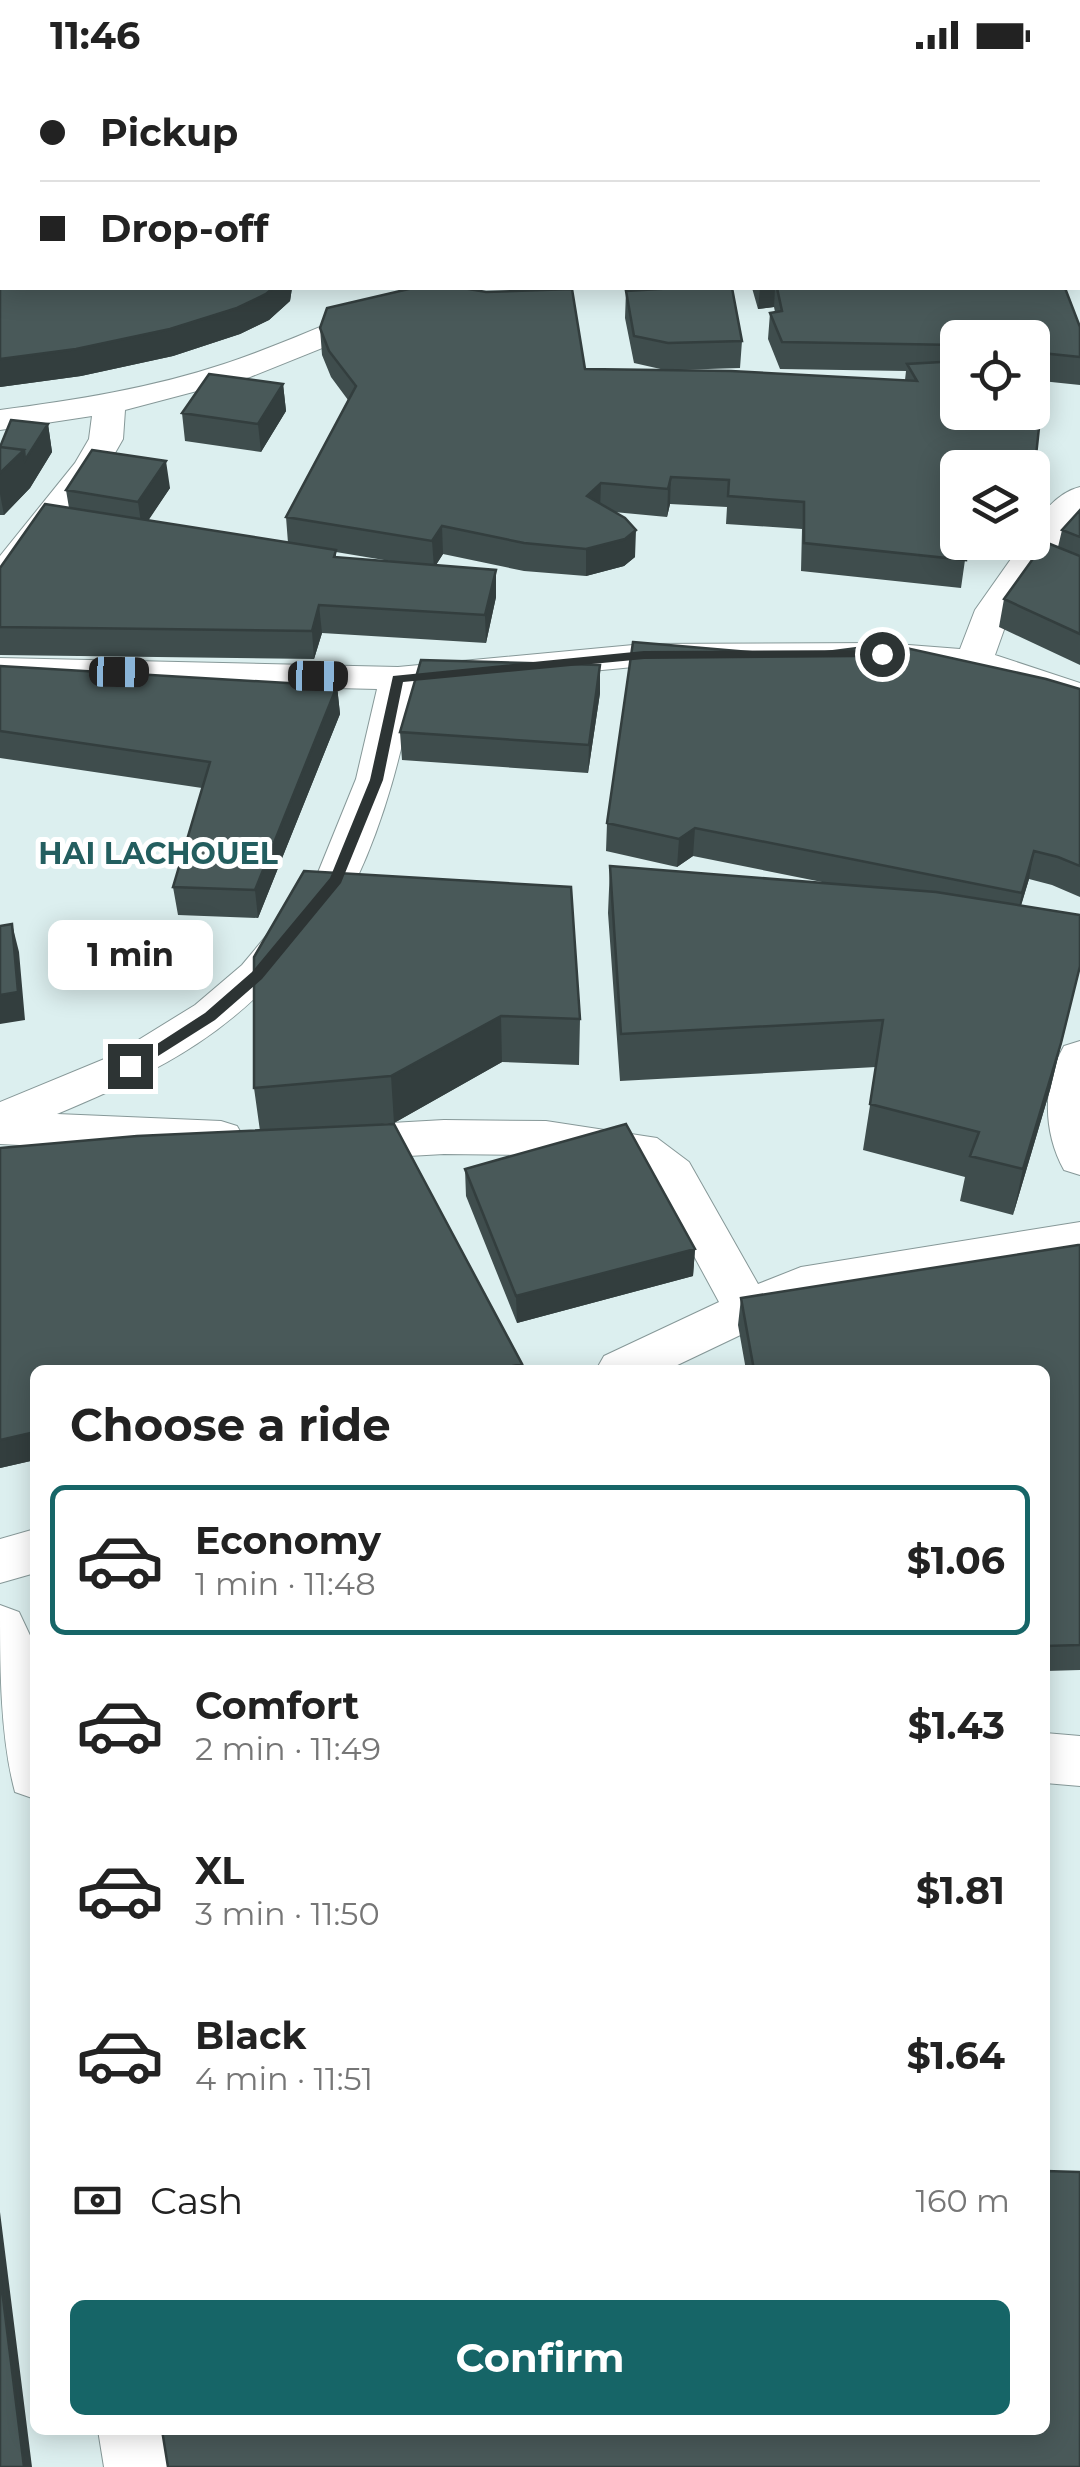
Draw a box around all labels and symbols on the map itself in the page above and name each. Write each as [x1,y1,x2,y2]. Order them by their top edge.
route start [860,632,905,677]
car [89,656,149,688]
car [288,660,348,692]
district label: HAI LACHOUEL [38,835,278,872]
callout: 1 min [48,921,212,991]
route end [108,1044,153,1089]

